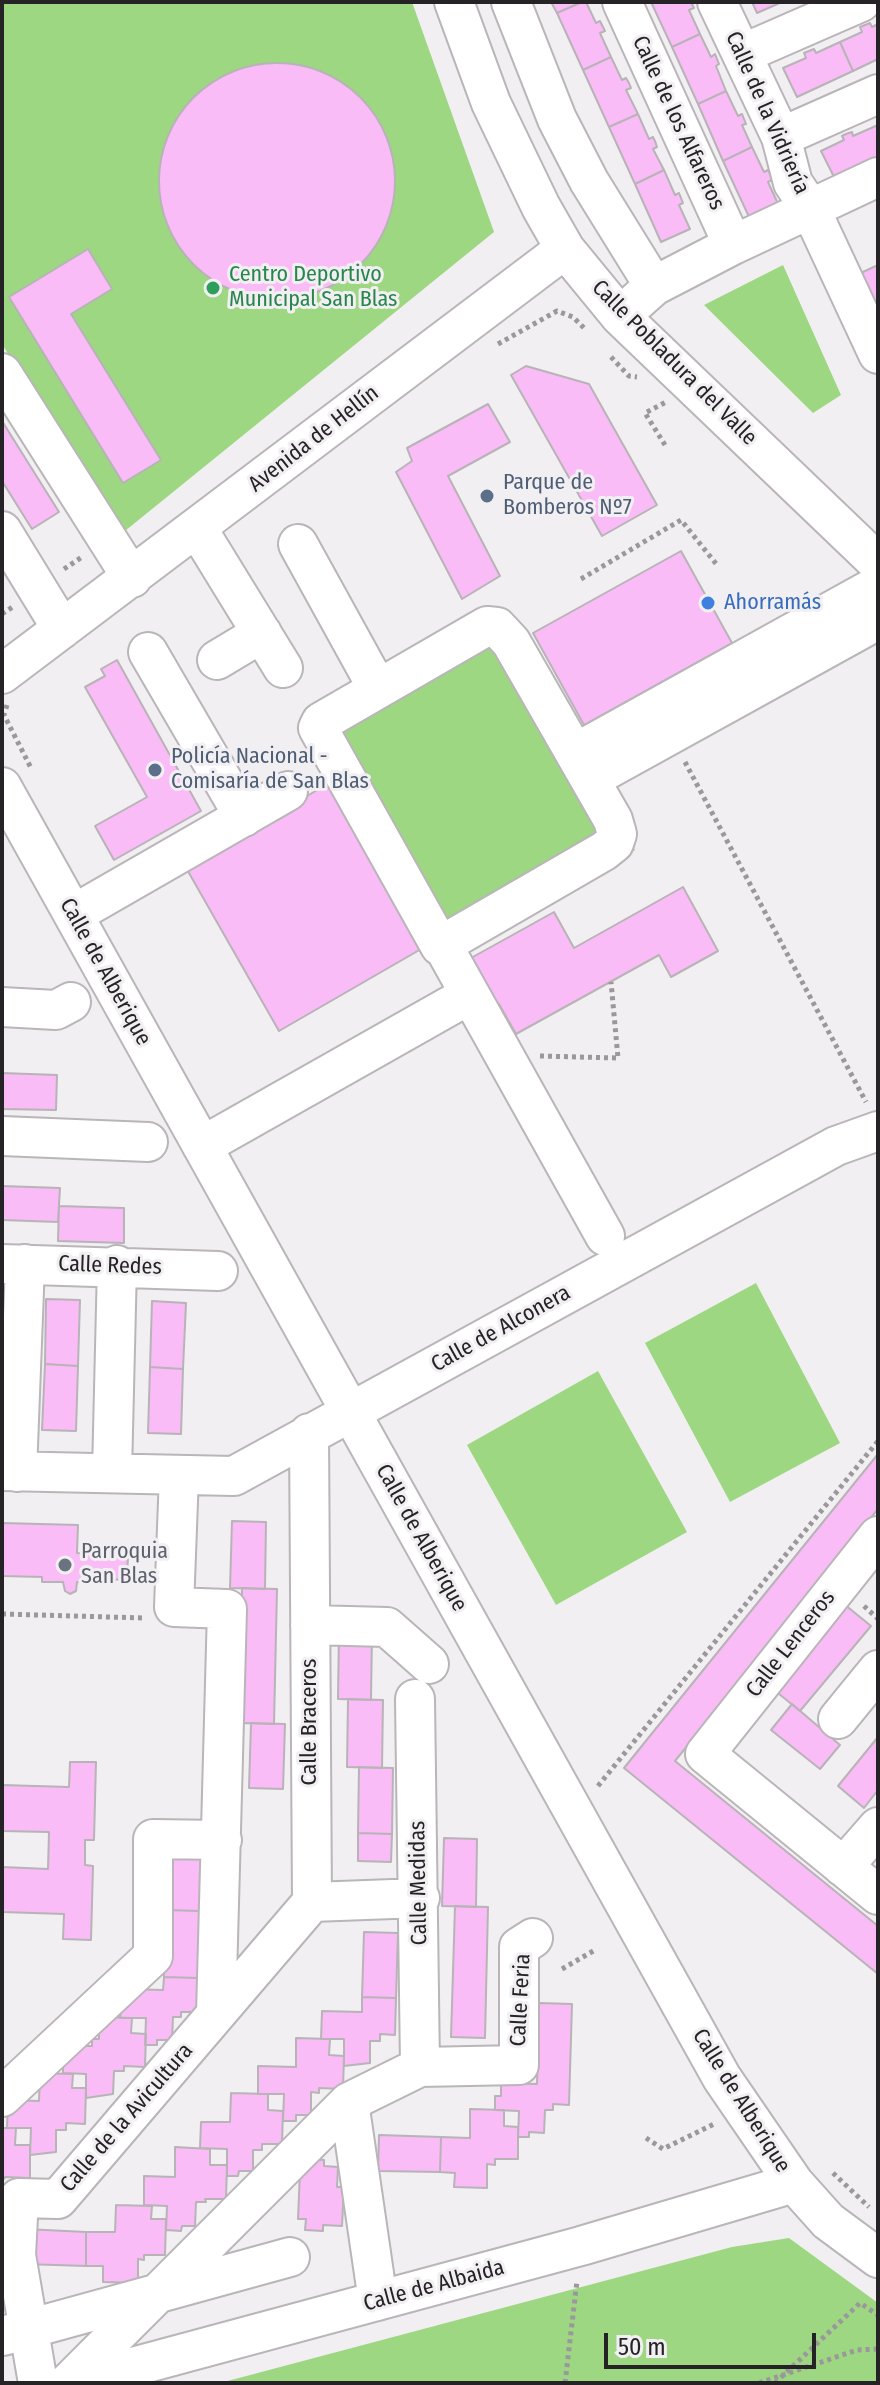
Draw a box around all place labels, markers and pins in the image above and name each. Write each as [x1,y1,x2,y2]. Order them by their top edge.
place label: Centro Deportivo Municipal San Blas [229,262,397,314]
marker: Centro Deportivo Municipal San Blas [204,279,222,297]
place label: Parque de Bomberos Nº7 [503,470,632,522]
marker: Parque de Bomberos Nº7 [478,487,496,505]
place label: Ahorramás [724,590,821,616]
marker: Ahorramás [699,594,717,612]
place label: Policía Nacional - Comisaría de San Blas [171,744,369,796]
marker: Policía Nacional - Comisaría de San Blas [146,761,164,779]
place label: Parroquia San Blas [81,1539,168,1590]
marker: Parroquia San Blas [56,1556,74,1574]

